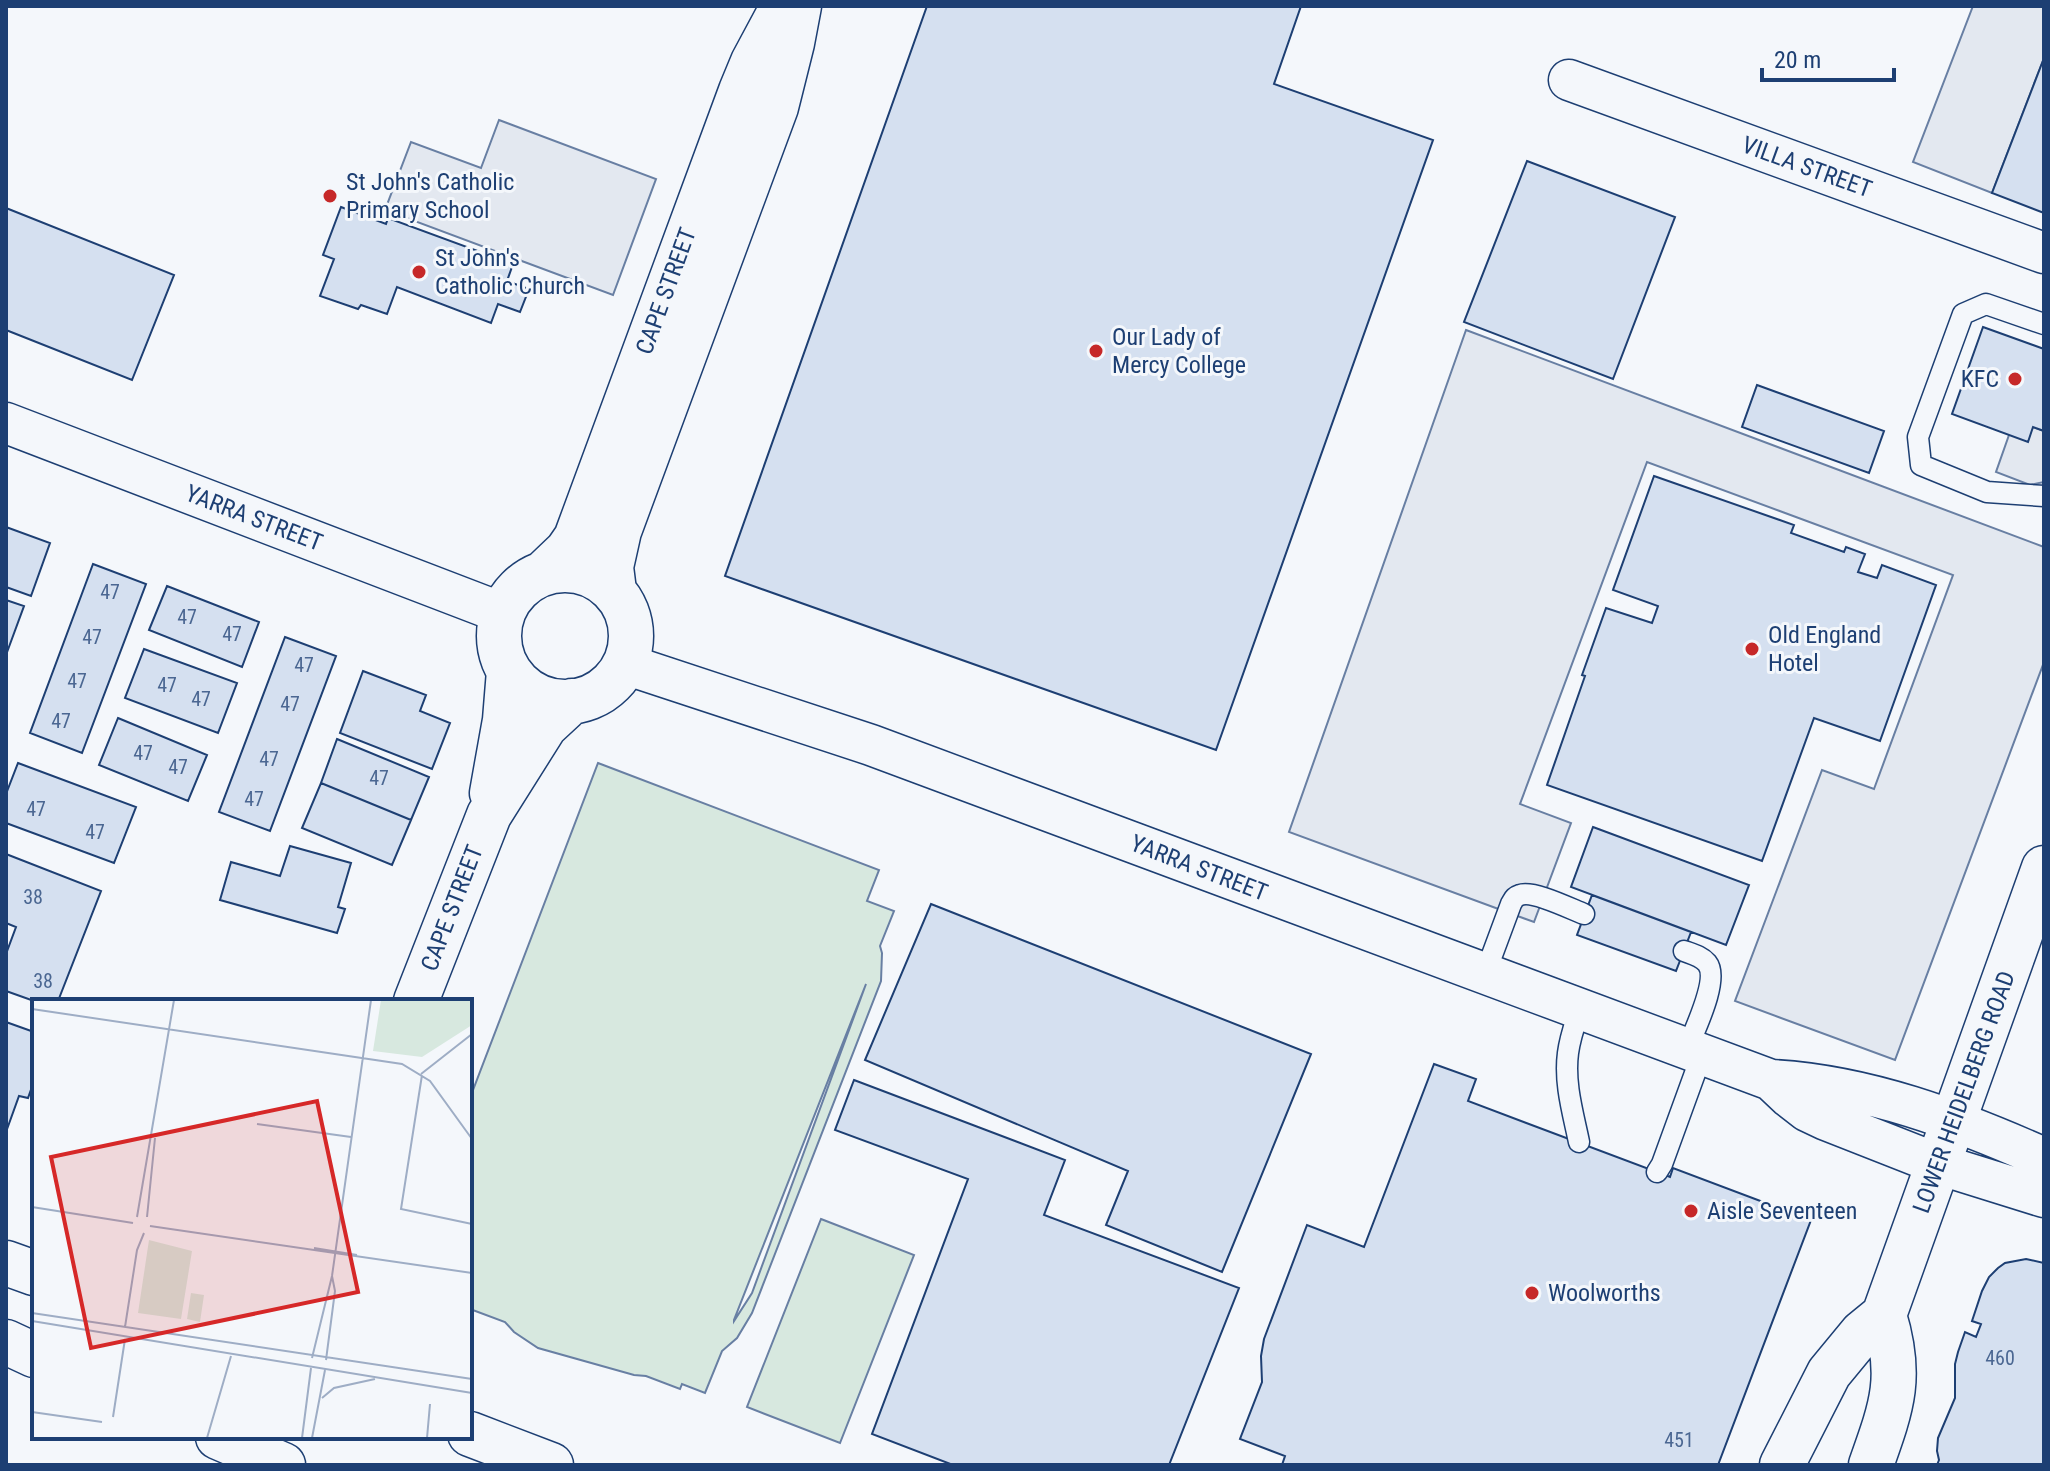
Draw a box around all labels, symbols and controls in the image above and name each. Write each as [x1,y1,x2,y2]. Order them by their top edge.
scale bar [1762,32,1894,82]
text: 20 m [1774,46,1821,74]
street label: VILLA STREET [1738,131,1876,203]
place label: St John's Catholic Primary School [346,168,514,224]
marker: St John's Catholic Primary School [321,187,339,205]
street label: CAPE STREET [630,224,702,358]
place label: St John's Catholic Church [435,244,585,300]
marker: St John's Catholic Church [410,263,428,281]
place label: Our Lady of Mercy College [1112,323,1246,379]
marker: Our Lady of Mercy College [1087,342,1105,360]
place label: KFC [1961,365,1999,393]
marker: KFC [2006,370,2024,388]
street label: YARRA STREET [182,479,326,557]
house number: 47 [100,580,120,604]
house number: 47 [177,605,197,629]
place label: Old England Hotel [1768,621,1881,677]
house number: 47 [222,622,242,646]
house number: 47 [82,625,102,649]
marker: Old England Hotel [1743,640,1761,658]
house number: 47 [294,653,314,677]
house number: 47 [67,669,87,693]
house number: 47 [157,673,177,697]
house number: 47 [191,687,211,711]
house number: 47 [280,692,300,716]
house number: 47 [51,709,71,733]
house number: 47 [133,741,153,765]
house number: 47 [259,747,279,771]
house number: 47 [168,755,188,779]
house number: 47 [369,766,389,790]
house number: 47 [244,787,264,811]
house number: 47 [26,797,46,821]
house number: 47 [85,820,105,844]
street label: YARRA STREET [1127,829,1271,907]
street label: CAPE STREET [415,841,489,975]
house number: 38 [23,885,43,909]
street label: LOWER HEIDELBERG ROAD [1907,967,2021,1217]
house number: 38 [33,969,53,993]
inset map [32,999,472,1439]
place label: Aisle Seventeen [1707,1197,1857,1225]
marker: Aisle Seventeen [1682,1202,1700,1220]
place label: Woolworths [1548,1279,1661,1307]
marker: Woolworths [1523,1284,1541,1302]
house number: 460 [1985,1346,2015,1370]
house number: 451 [1664,1428,1694,1452]

